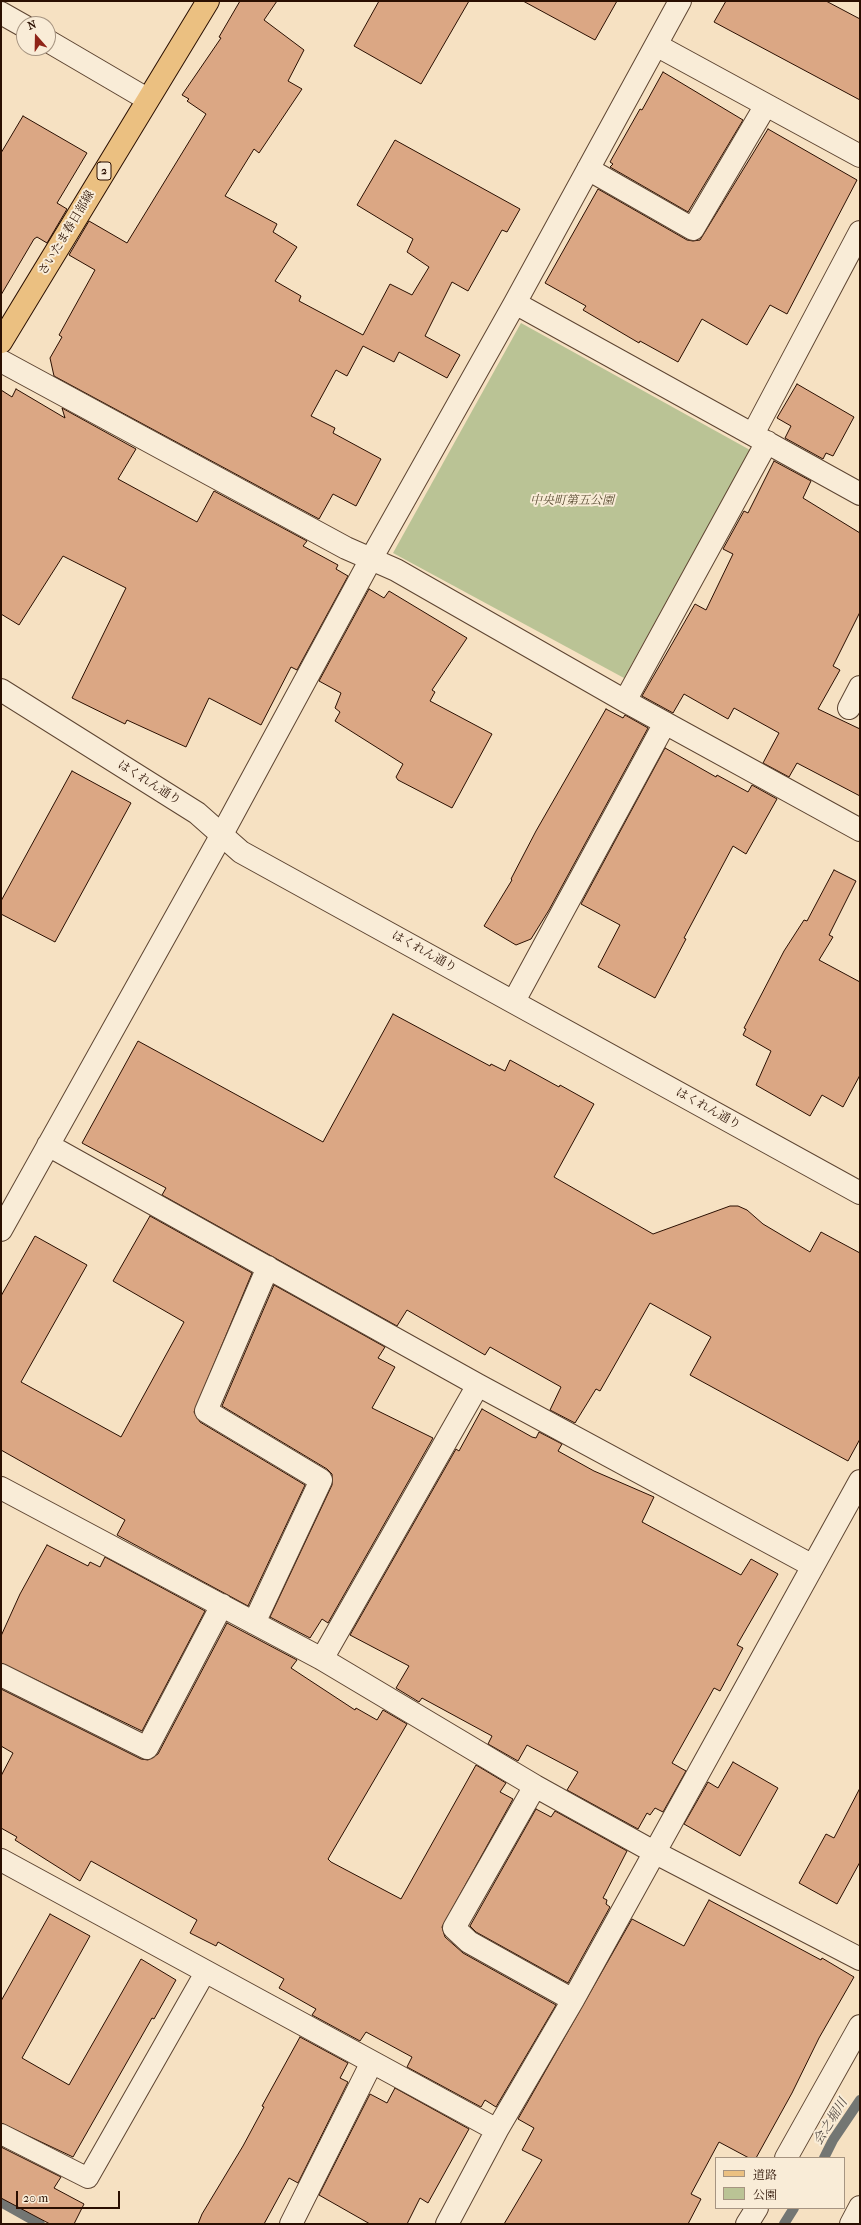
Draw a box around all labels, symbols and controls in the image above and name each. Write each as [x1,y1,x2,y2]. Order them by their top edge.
north arrow [16,16,56,56]
text: N [26,18,38,33]
road number: 2 [97,162,111,180]
street label: さいたま春日部線 [36,188,98,278]
park label: 中央町第五公園 [530,494,614,508]
street label: はくれん通り [115,758,183,808]
street label: はくれん通り [389,928,459,976]
street label: はくれん通り [673,1085,743,1133]
water label: 会之堀川 [811,2096,851,2148]
legend [715,2157,845,2209]
text: 道路 [753,2168,777,2182]
scale bar [18,2183,122,2209]
text: 公園 [753,2188,777,2202]
text: 20 m [23,2191,48,2205]

